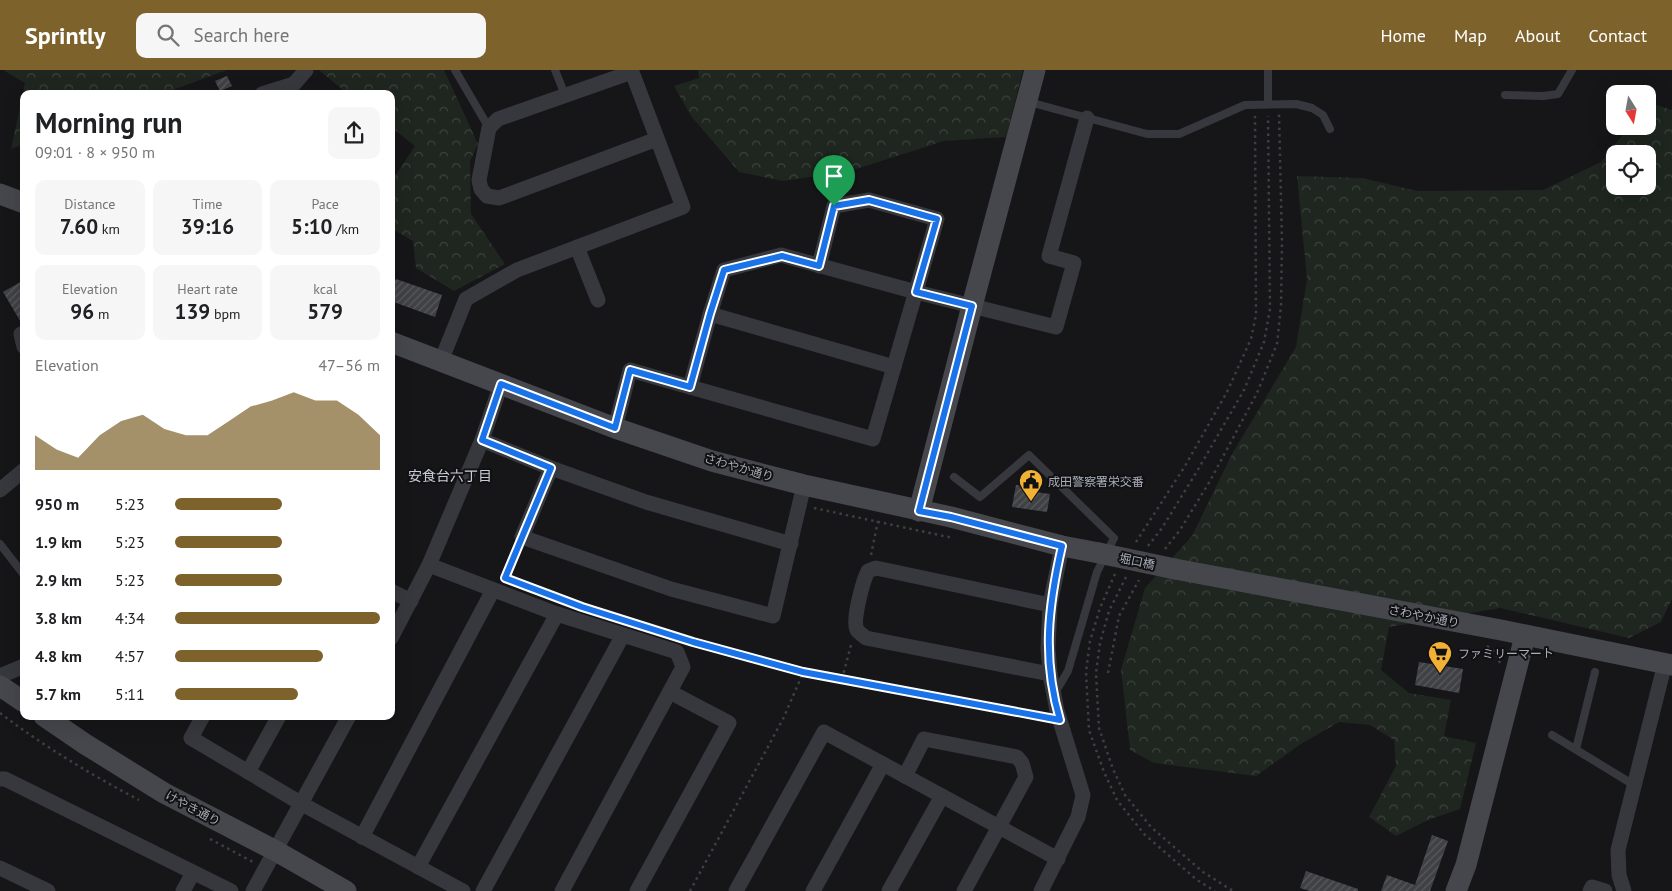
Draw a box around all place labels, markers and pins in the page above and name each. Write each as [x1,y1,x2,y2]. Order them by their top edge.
pin [813,155,855,206]
public building icon: 成田警察署栄交番 [1018,468,1044,502]
place label: 成田警察署栄交番 [1048,474,1144,489]
supermarket icon: ファミリーマート [1427,640,1453,674]
place label: ファミリーマート [1458,646,1554,661]

